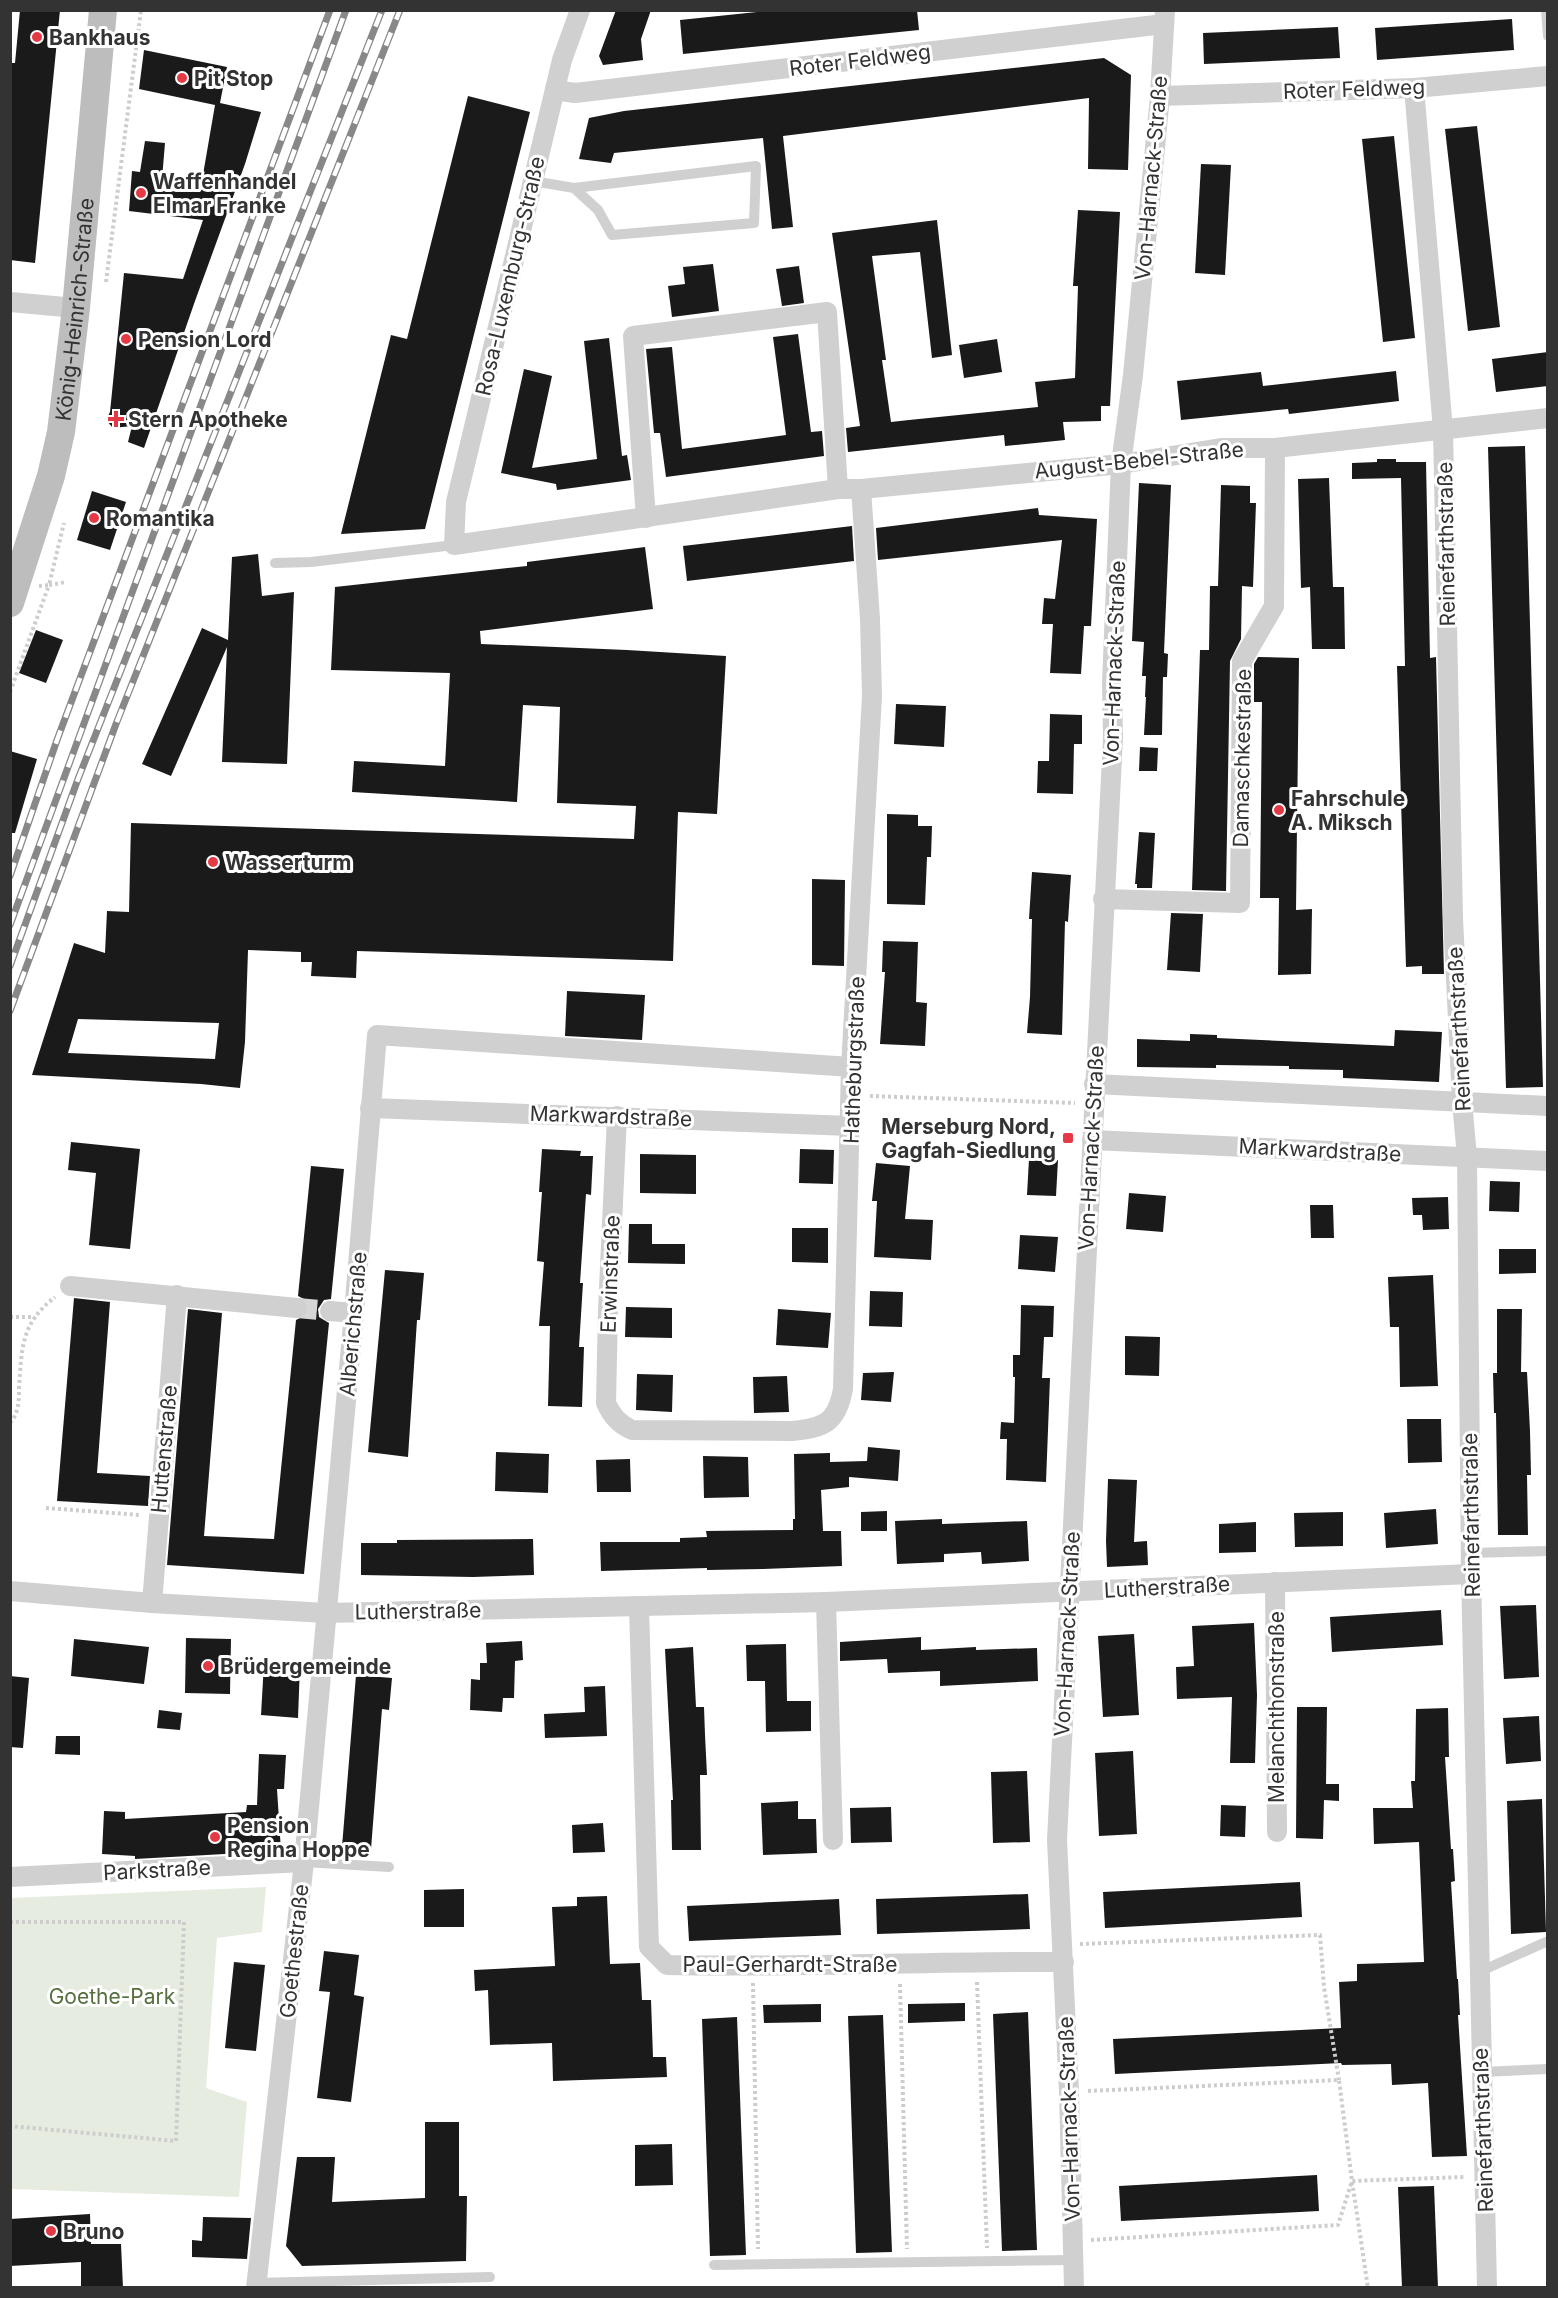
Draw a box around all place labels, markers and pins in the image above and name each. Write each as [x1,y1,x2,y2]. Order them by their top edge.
place label: Bankhaus [49,25,150,50]
marker: Bankhaus [30,30,44,44]
place label: Pit Stop [194,66,273,91]
marker: Pit Stop [175,71,189,85]
place label: Waffenhandel Elmar Franke [153,169,297,218]
marker: Waffenhandel Elmar Franke [134,186,148,200]
place label: Pension Lord [138,327,271,352]
marker: Pension Lord [119,332,133,346]
place label: Stern Apotheke [128,407,288,432]
marker: Stern Apotheke [109,412,123,426]
place label: Romantika [106,506,215,531]
marker: Romantika [87,511,101,525]
place label: Fahrschule A. Miksch [1291,786,1405,835]
marker: Fahrschule A. Miksch [1272,803,1286,817]
place label: Wasserturm [225,850,351,875]
marker: Wasserturm [206,855,220,869]
place label: Merseburg Nord, Gagfah-Siedlung [881,1114,1056,1163]
marker: Merseburg Nord, Gagfah-Siedlung [1061,1131,1075,1145]
place label: Brüdergemeinde [220,1654,391,1679]
marker: Brüdergemeinde [201,1659,215,1673]
place label: Pension Regina Hoppe [227,1813,370,1862]
marker: Pension Regina Hoppe [208,1830,222,1844]
place label: Bruno [63,2219,125,2244]
marker: Bruno [44,2224,58,2238]

